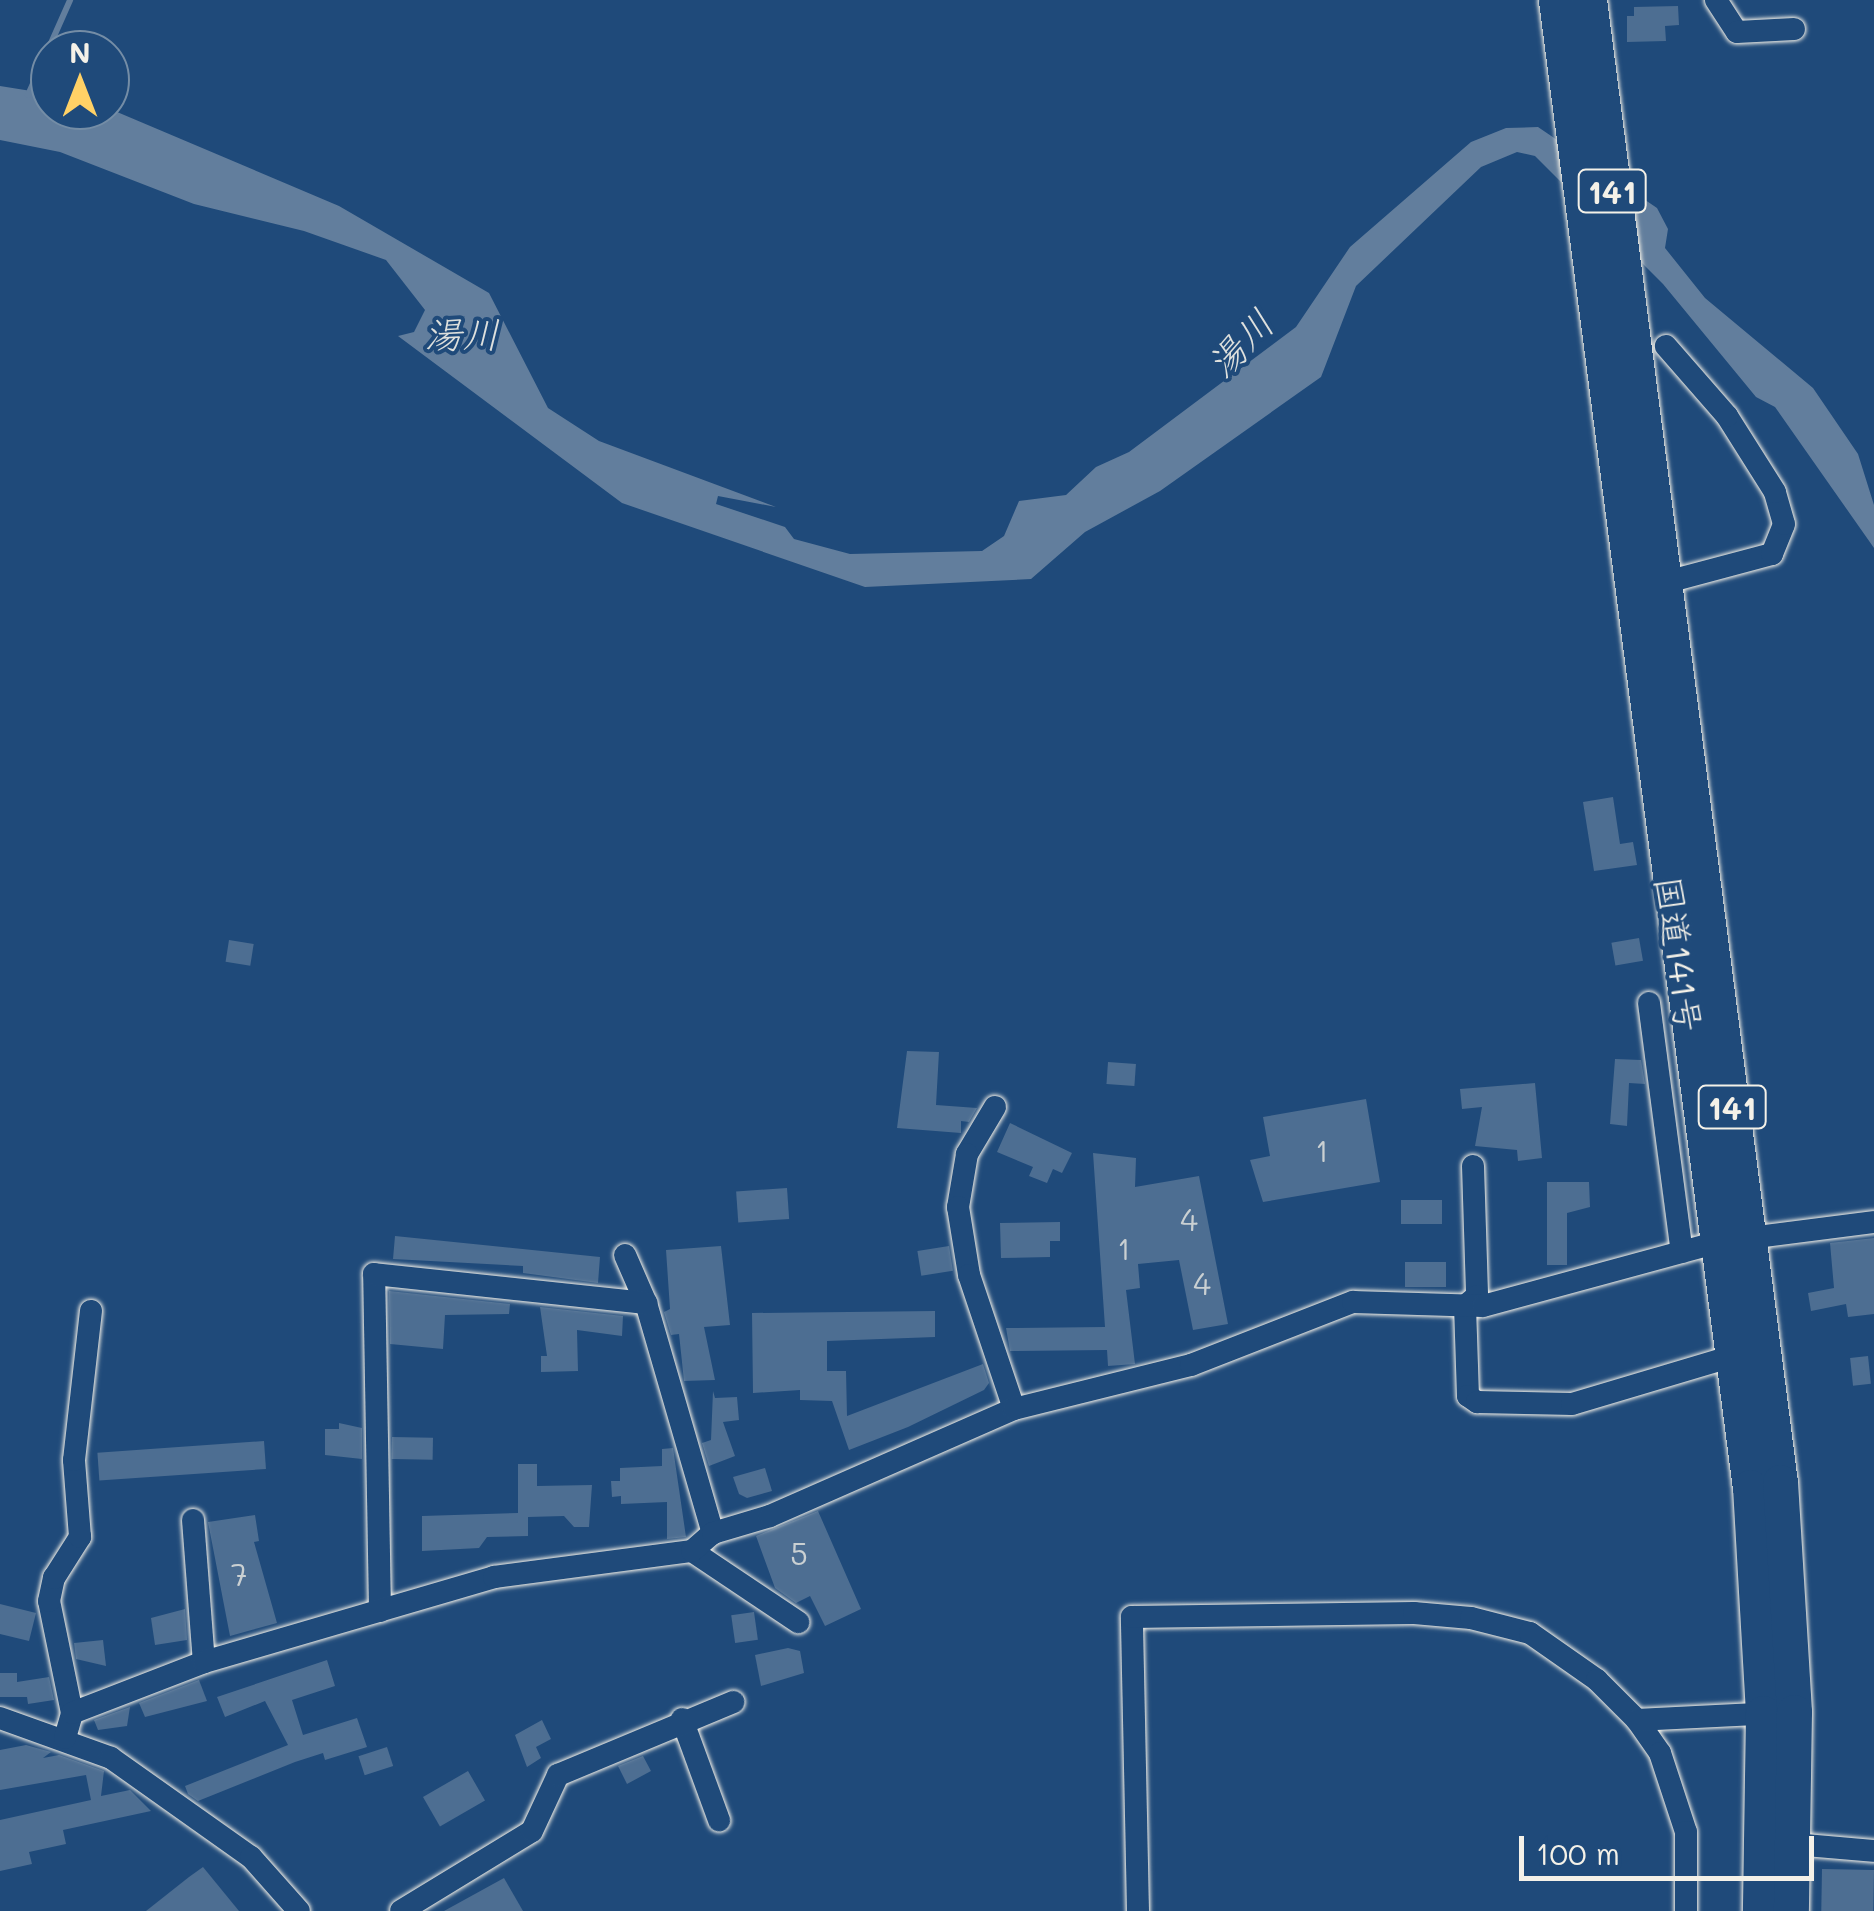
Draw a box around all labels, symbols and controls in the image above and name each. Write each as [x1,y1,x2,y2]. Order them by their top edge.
north arrow [30,30,130,130]
text: N [69,34,91,70]
road number: 141 [1577,164,1647,218]
water label: 湯川 [1197,300,1283,386]
water label: 湯川 [424,311,500,357]
street label: 国道141号 [1648,873,1712,1035]
road number: 141 [1697,1080,1767,1134]
house number: 1 [1315,1132,1329,1168]
house number: 4 [1180,1201,1198,1237]
house number: 1 [1117,1230,1131,1266]
house number: 4 [1193,1265,1211,1301]
house number: 5 [790,1535,808,1571]
house number: 7 [231,1556,247,1592]
scale bar [1524,1816,1819,1878]
text: 100 m [1536,1833,1620,1873]

